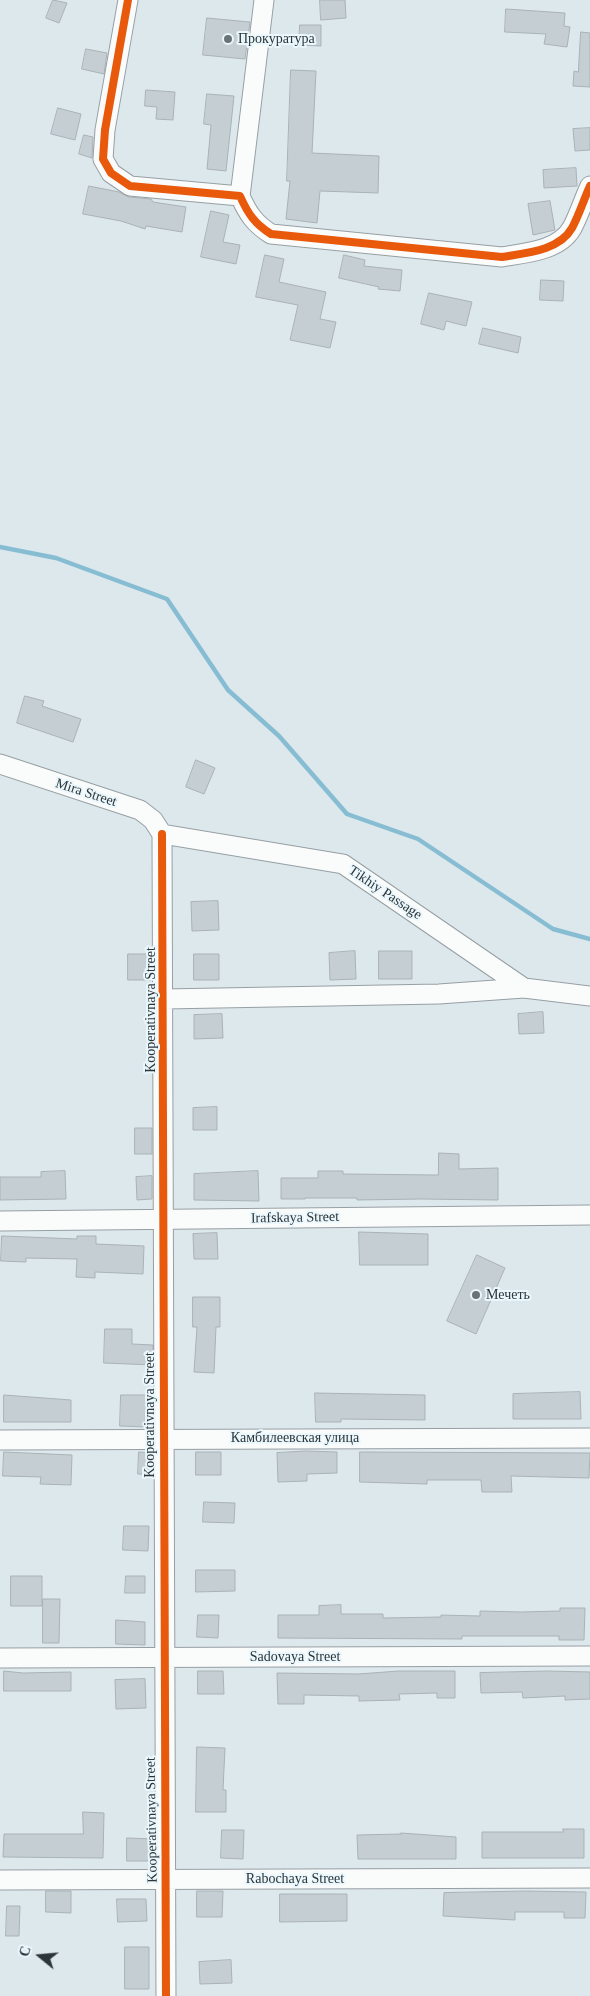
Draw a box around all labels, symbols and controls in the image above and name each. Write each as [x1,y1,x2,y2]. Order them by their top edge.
place label: Прокуратура [238,31,315,47]
marker: Прокуратура [222,33,234,45]
street label: Mira Street [53,775,119,811]
street label: Tikhiy Passage [345,862,425,924]
street label: Kooperativnaya Street [143,947,159,1073]
street label: Irafskaya Street [251,1209,339,1227]
place label: Мечеть [486,1287,530,1303]
marker: Мечеть [470,1289,482,1301]
street label: Kooperativnaya Street [142,1352,158,1478]
street label: Камбилеевская улица [231,1430,359,1446]
street label: Sadovaya Street [250,1649,340,1665]
street label: Kooperativnaya Street [143,1757,161,1883]
street label: Rabochaya Street [246,1871,344,1887]
north arrow [15,1931,65,1981]
text: С [17,1944,34,1959]

